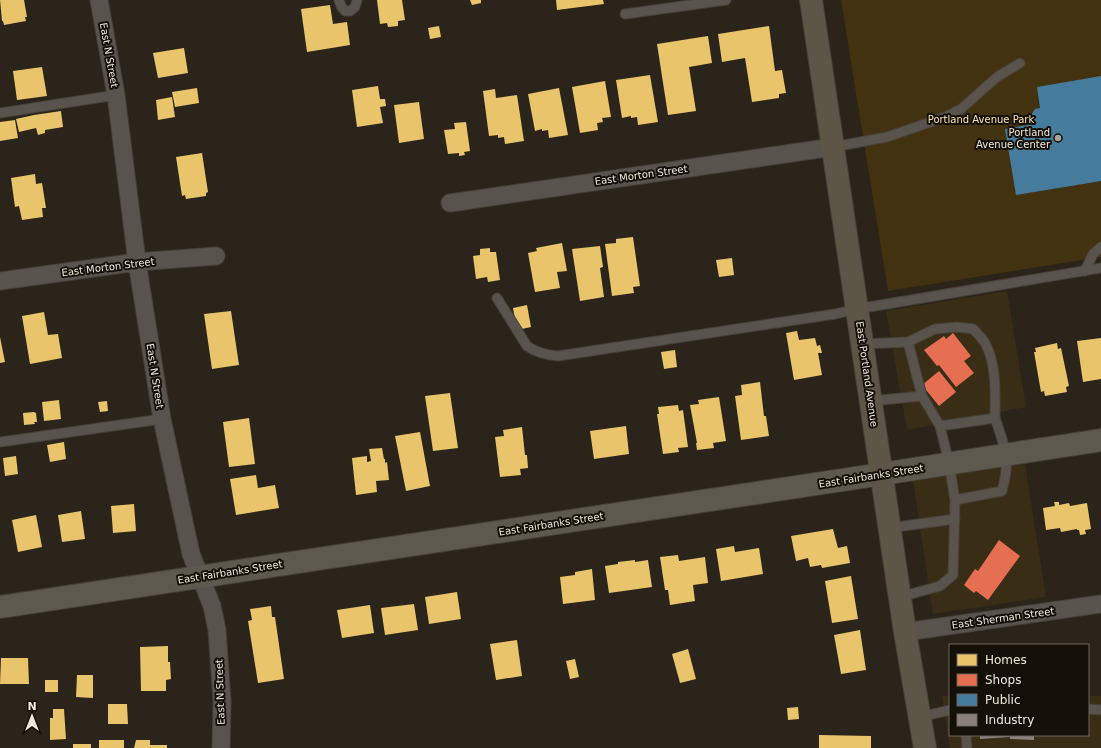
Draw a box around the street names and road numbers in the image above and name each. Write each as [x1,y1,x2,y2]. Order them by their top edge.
street label: East N Street [98,22,120,88]
street label: East Morton Street [594,163,688,187]
street label: East Morton Street [61,256,155,278]
street label: East Portland Avenue [854,320,880,428]
street label: East N Street [144,343,166,409]
street label: East Fairbanks Street [818,462,924,490]
street label: East Fairbanks Street [498,510,604,538]
street label: East Fairbanks Street [177,558,283,586]
street label: East Sherman Street [951,605,1055,631]
street label: East N Street [213,659,227,725]

